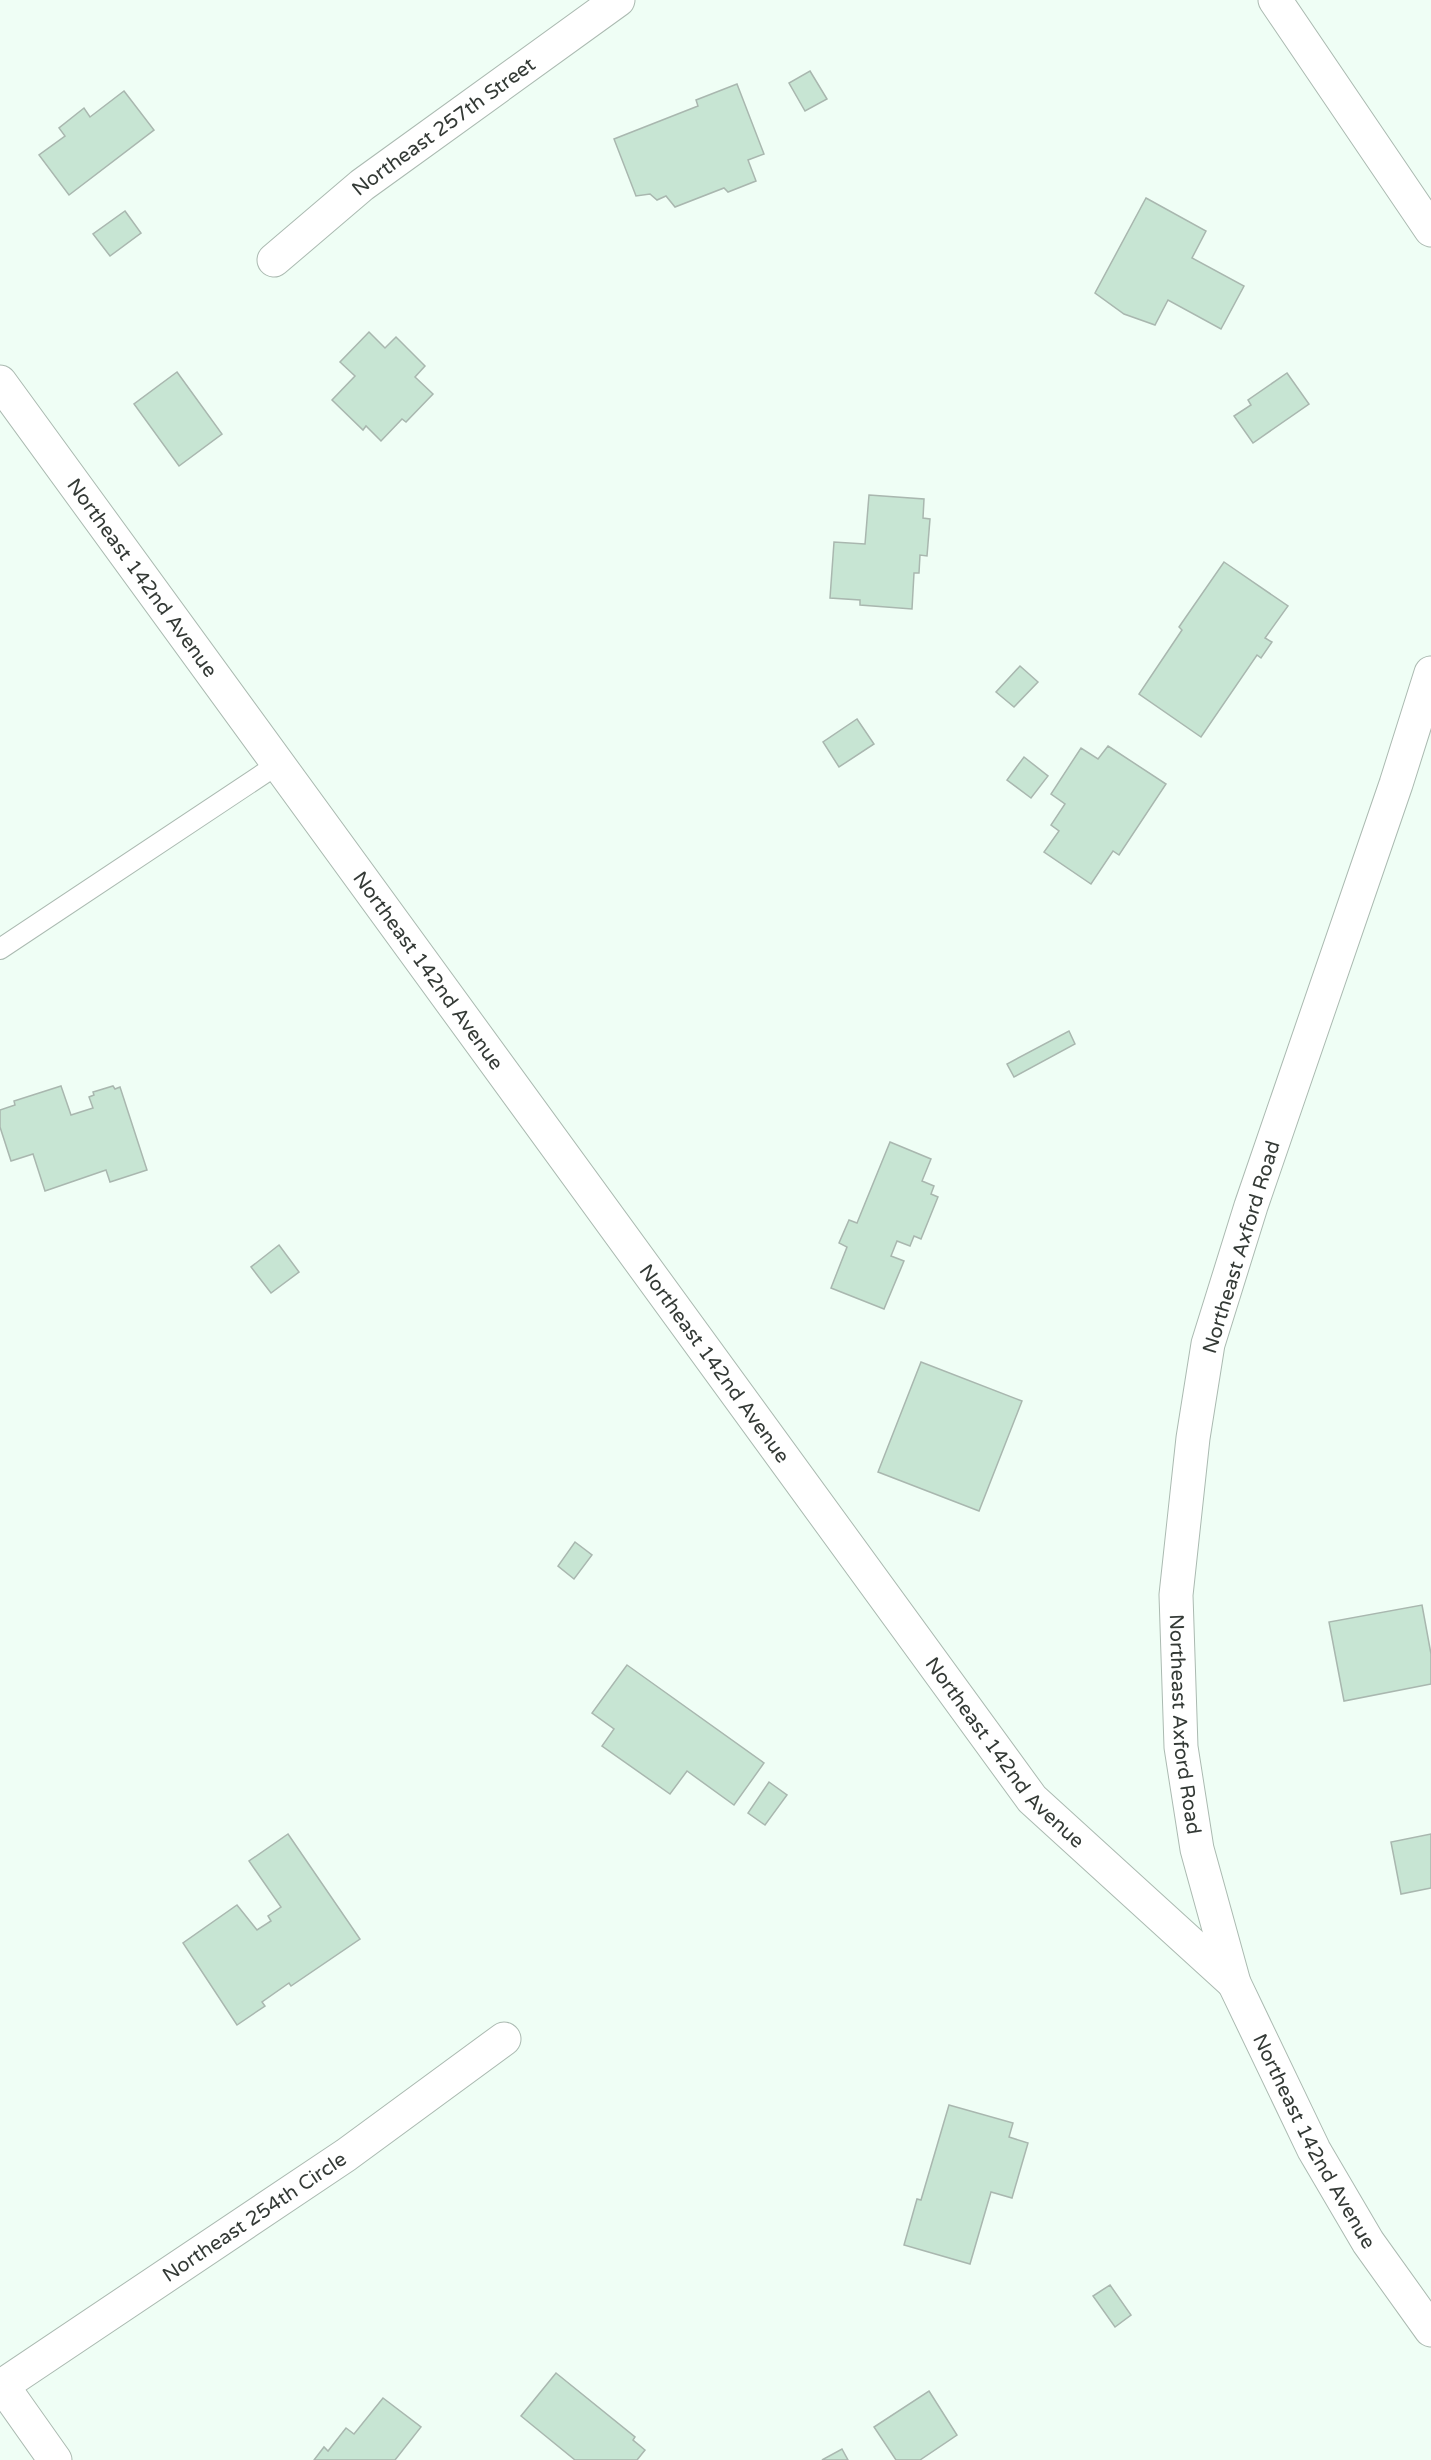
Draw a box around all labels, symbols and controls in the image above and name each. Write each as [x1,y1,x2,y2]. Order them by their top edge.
street label: Northeast 257th Street [347,53,541,201]
street label: Northeast 142nd Avenue [61,474,222,682]
street label: Northeast 142nd Avenue [348,867,508,1075]
street label: Northeast Axford Road [1198,1138,1286,1357]
street label: Northeast 142nd Avenue [634,1260,794,1468]
street label: Northeast Axford Road [1164,1614,1206,1836]
street label: Northeast 142nd Avenue [920,1653,1089,1854]
street label: Northeast 142nd Avenue [1247,2030,1380,2253]
street label: Northeast 254th Circle [158,2147,351,2288]

